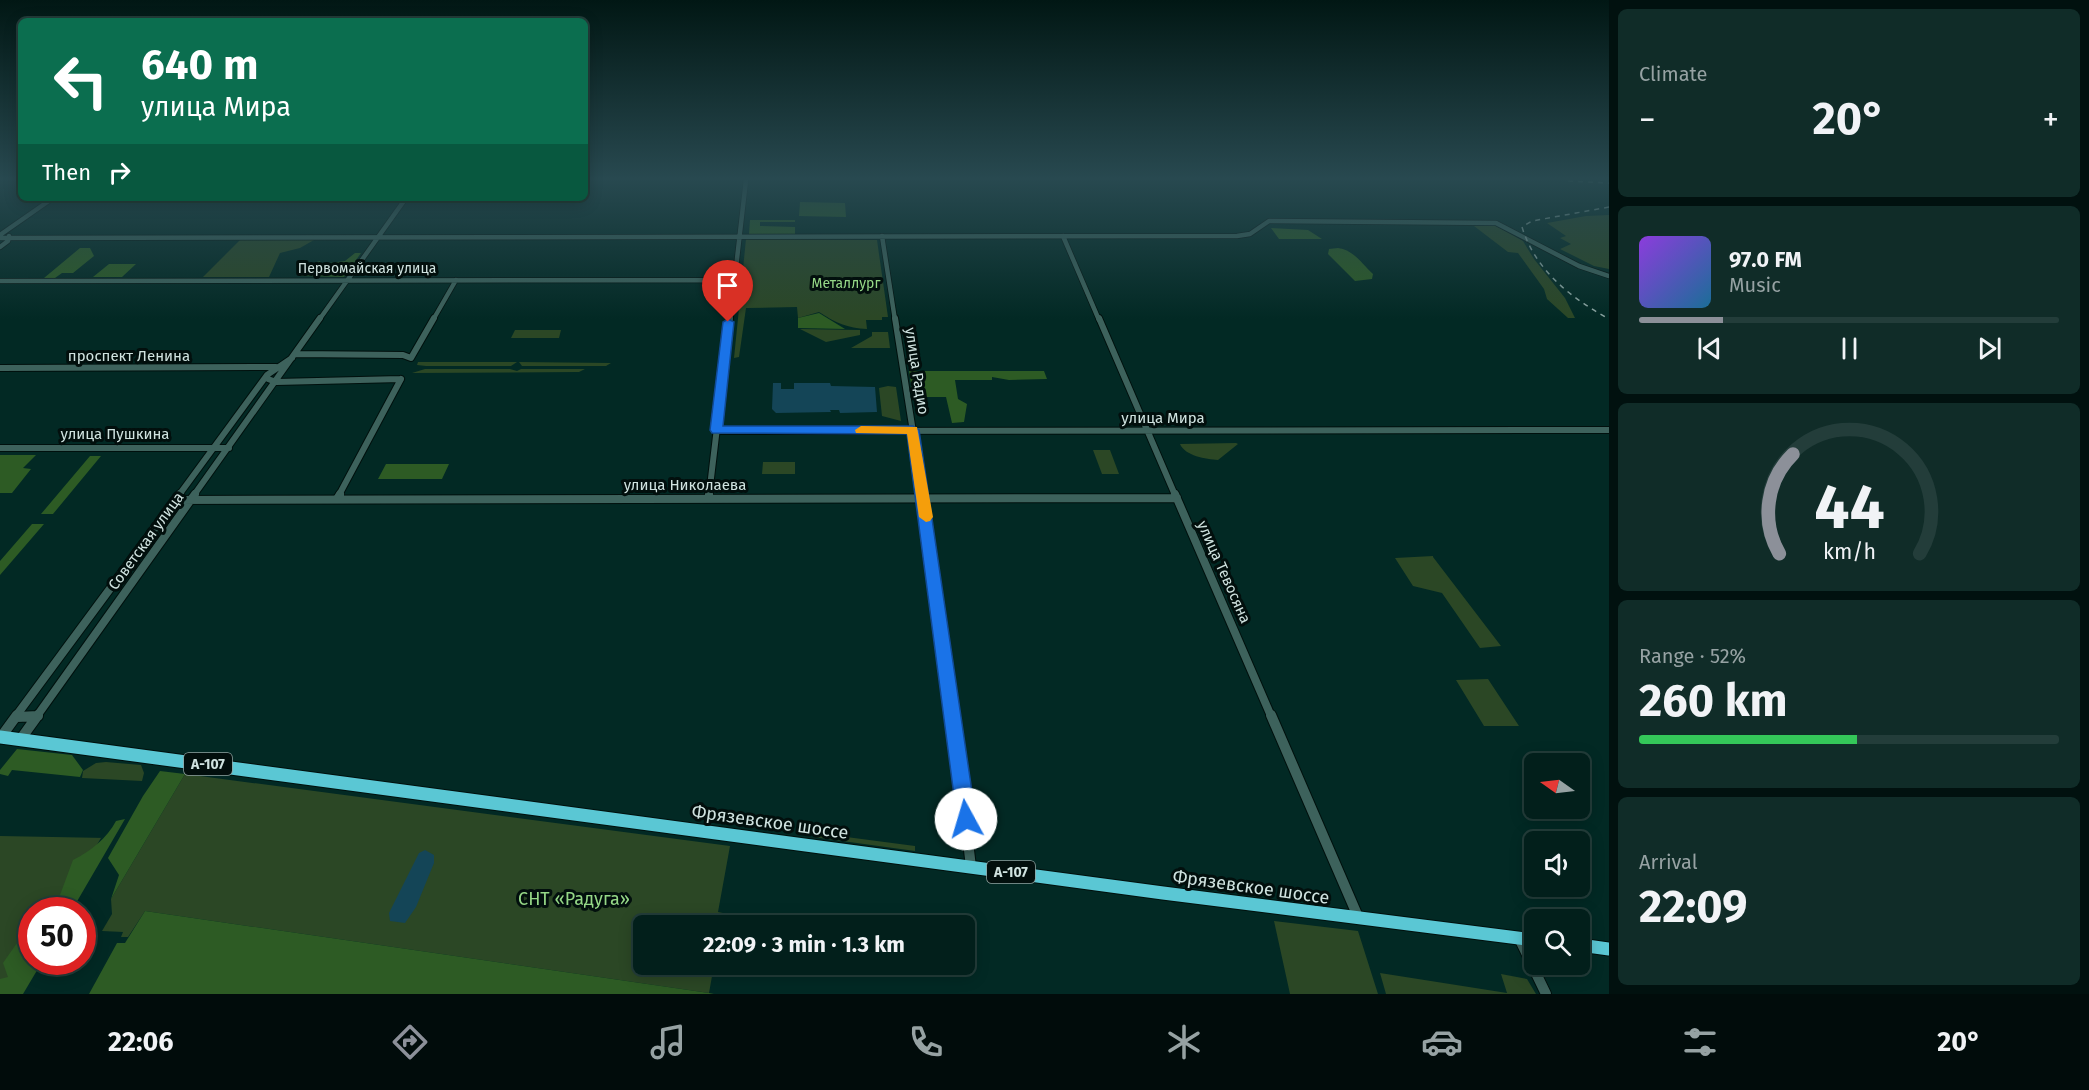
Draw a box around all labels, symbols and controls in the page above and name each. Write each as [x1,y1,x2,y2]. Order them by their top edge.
text: 640 m [141,40,258,90]
icon: left [42,42,120,120]
text: Climate [1639,62,1707,86]
text: улица Мира [141,91,291,123]
text: 20° [1812,92,1886,146]
text: − [1639,100,1656,140]
text: + [2043,100,2059,140]
icon: right [103,156,136,189]
text: Then [42,159,91,186]
text: 97.0 FM [1729,246,1802,273]
street label: Первомайская улица [298,260,436,277]
pin [702,260,753,322]
icon: arrive [711,269,744,302]
text: Music [1729,273,1781,297]
park label: Металлург [812,275,880,292]
street label: улица Радио [901,326,933,416]
icon: previous [1693,332,1726,365]
icon: pause [1833,332,1866,365]
icon: next [1973,332,2006,365]
street label: проспект Ленина [68,347,190,365]
street label: улица Мира [1121,409,1205,427]
street label: улица Пушкина [60,425,170,443]
text: 44 [1814,470,1884,545]
street label: улица Николаева [624,476,746,494]
street label: Советская улица [105,489,187,593]
street label: улица Тевосяна [1193,518,1255,626]
text: km/h [1822,539,1876,565]
text: Range · 52% [1639,644,1746,668]
text: 260 km [1639,674,1788,728]
road number: А-107 [184,753,232,775]
north arrow [1524,753,1590,819]
map controls [1524,753,1590,975]
position arrow [934,787,998,851]
street label: Фрязевское шоссе [690,800,850,844]
button: sound [1524,831,1590,897]
text: Arrival [1639,850,1698,874]
road number: А-107 [987,861,1035,883]
street label: Фрязевское шоссе [1171,865,1331,909]
text: 22:09 [1639,880,1747,934]
park label: СНТ «Радуга» [518,888,630,910]
speed limit sign: 50 [18,897,96,975]
button: search [1524,909,1590,975]
text: 22:09 · 3 min · 1.3 km [703,931,905,958]
icon: directions [389,1021,431,1063]
icon: music [647,1021,689,1063]
icon: phone [905,1021,947,1063]
icon: climate [1163,1021,1205,1063]
icon: car [1421,1021,1463,1063]
icon: filters [1679,1021,1721,1063]
text: 22:06 [108,1026,173,1058]
text: 20° [1937,1026,1981,1058]

